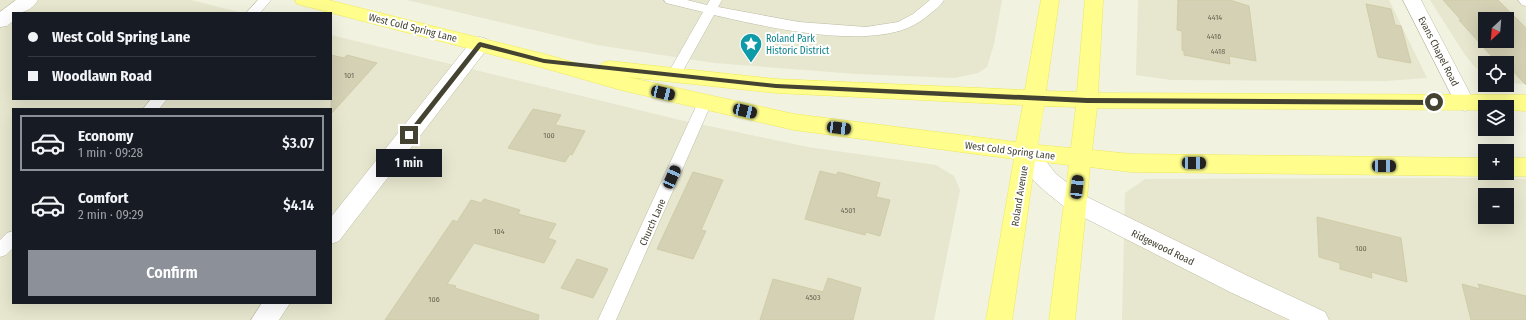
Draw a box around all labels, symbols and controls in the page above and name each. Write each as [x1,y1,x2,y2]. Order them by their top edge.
street label: West Cold Spring Lane [367,11,458,45]
north arrow [1478,12,1514,48]
map controls [1478,12,1514,224]
house number: 4414 [1208,13,1222,22]
street label: Evans Chapel Road [1415,15,1461,88]
text: West Cold Spring Lane [52,28,190,46]
place icon: Roland Park Historic District [738,31,764,64]
house number: 4416 [1207,32,1221,41]
place label: Roland Park Historic District [766,33,830,57]
house number: 4418 [1211,47,1225,56]
button: locate [1478,56,1514,92]
text: Woodlawn Road [52,67,152,85]
house number: 101 [344,71,354,80]
car [650,84,676,102]
route start [1425,93,1443,111]
button: layers [1478,100,1514,136]
car [732,102,758,120]
car [826,121,852,135]
icon: car [30,125,66,161]
route end [400,126,418,144]
text: Economy [78,127,133,145]
house number: 100 [543,131,555,140]
text: $3.07 [282,134,314,152]
street label: West Cold Spring Lane [964,140,1056,162]
button: + [1478,144,1514,180]
text: 1 min · 09:28 [78,145,143,160]
callout: 1 min [376,149,442,177]
text: 1 min [395,155,423,170]
car [1182,157,1206,169]
car [1372,160,1396,172]
car [662,164,682,190]
street label: Roland Avenue [1009,165,1031,227]
car [1070,174,1084,200]
icon: car [30,187,66,223]
button: − [1478,188,1514,224]
text: Comfort [78,189,129,207]
text: $4.14 [283,196,314,214]
street label: Church Lane [637,197,669,248]
house number: 4501 [841,206,855,215]
text: 2 min · 09:29 [78,207,143,222]
house number: 104 [493,227,505,236]
street label: Ridgewood Road [1129,228,1196,268]
house number: 100 [1355,244,1367,253]
button: Confirm [28,250,316,296]
house number: 4503 [805,293,821,302]
house number: 106 [428,295,440,304]

